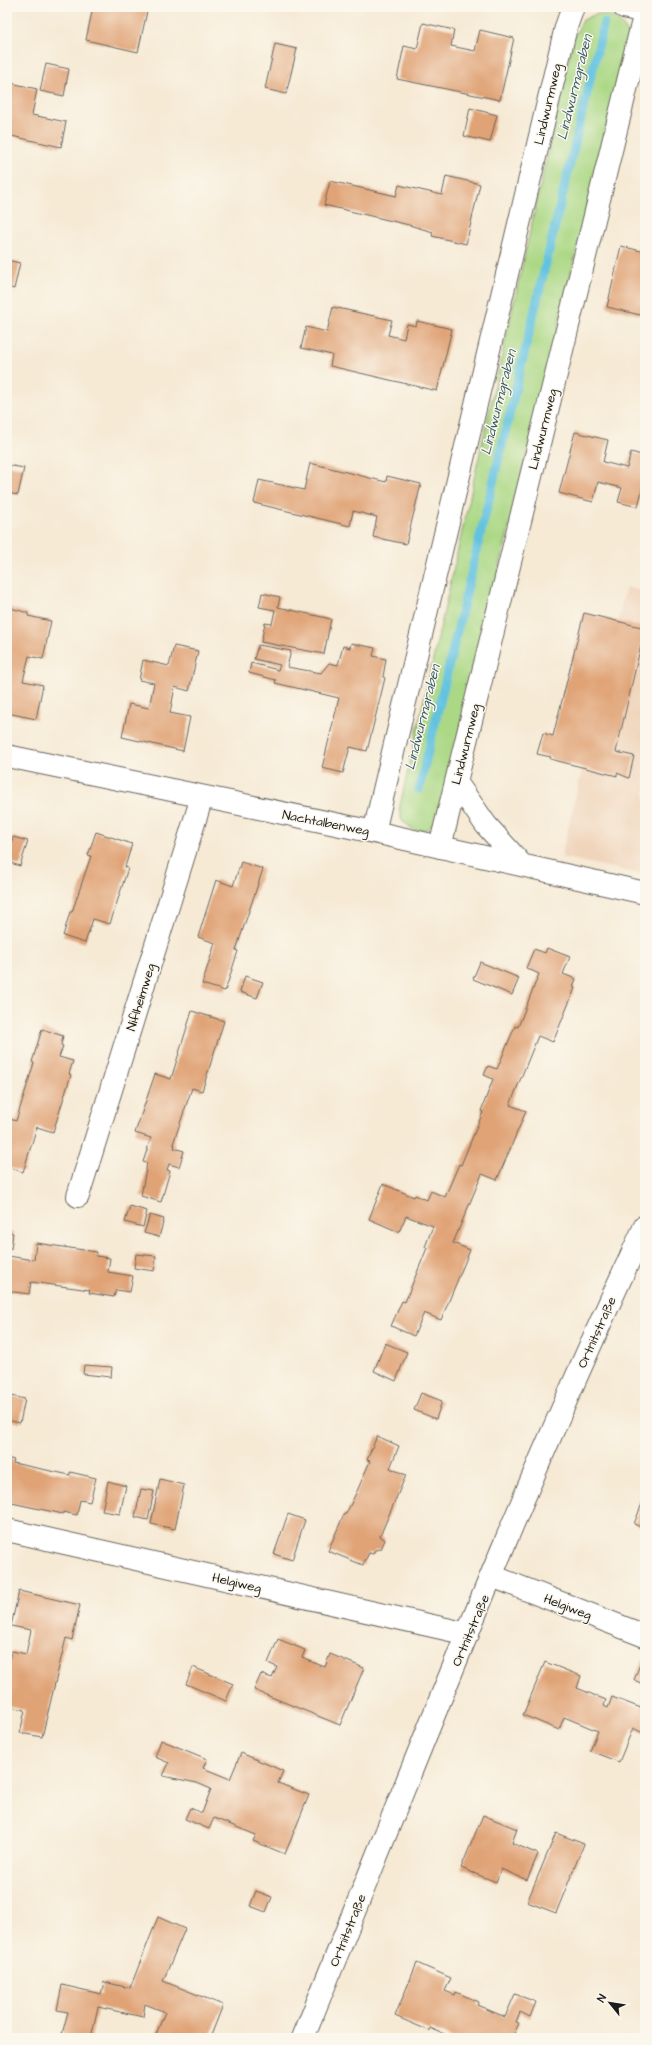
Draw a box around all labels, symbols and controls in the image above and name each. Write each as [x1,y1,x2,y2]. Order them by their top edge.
water label: Lindwurmgraben [552,32,598,142]
street label: Lindwurmweg [530,62,567,147]
water label: Lindwurmgraben [476,347,522,457]
street label: Lindwurmweg [524,387,563,472]
water label: Lindwurmgraben [400,662,446,772]
street label: Lindwurmweg [447,702,486,787]
street label: Nachtalbenweg [280,806,371,841]
street label: Niflheimweg [122,961,161,1034]
street label: Ortnitstraße [573,1294,621,1371]
street label: Helgiweg [210,1569,263,1598]
street label: Helgiweg [541,1590,594,1625]
street label: Ortnitstraße [448,1592,494,1669]
street label: Ortnitstraße [325,1891,371,1969]
north arrow [590,1983,630,2023]
text: N [594,1991,610,2005]

